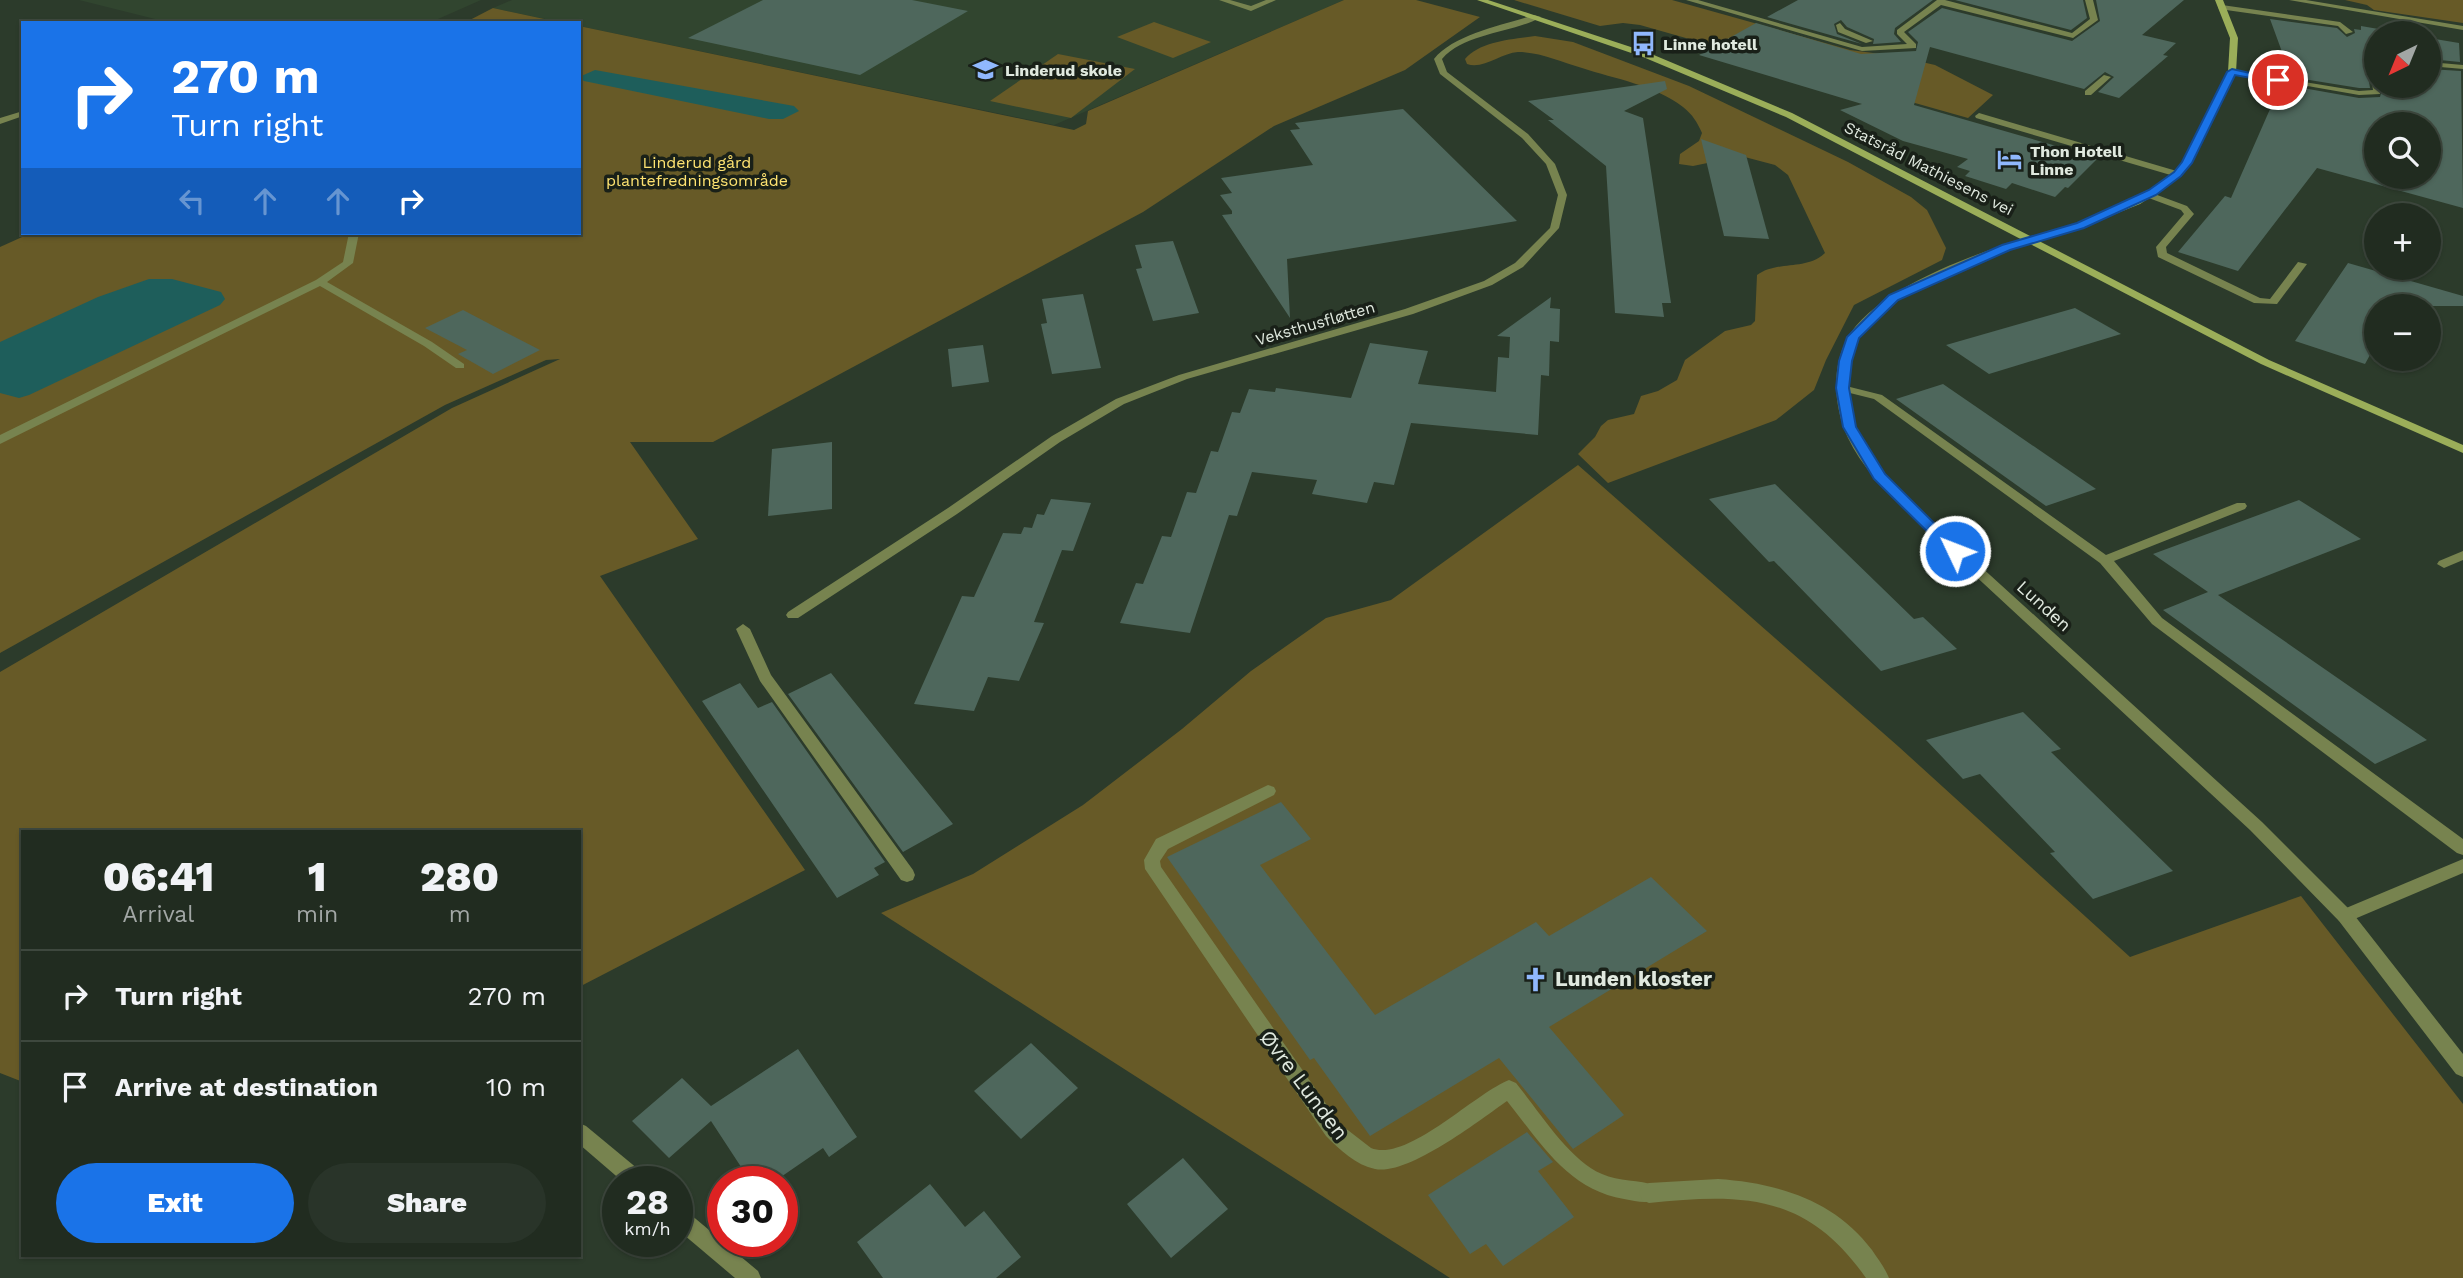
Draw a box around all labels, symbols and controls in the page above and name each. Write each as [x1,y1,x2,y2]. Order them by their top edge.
north arrow [2364,21,2441,98]
map controls [2364,21,2441,371]
bus stop icon: Linne hotell [1629,30,1657,58]
place label: Linne hotell [1663,35,1758,54]
text: 270 m [171,47,320,105]
icon: right [56,49,147,140]
pin [2248,50,2308,110]
school or university icon: Linderud skole [971,56,999,84]
place label: Linderud skole [1005,61,1122,80]
icon: arrive [2259,61,2297,99]
text: Turn right [171,106,323,144]
button: search [2364,112,2441,189]
street label: Statsråd Mathiesens vei [1841,118,2016,219]
place label: Thon Hotell Linne [2030,142,2123,179]
hotel icon: Thon Hotell Linne [1996,146,2024,174]
park label: Linderud gård plantefredningsområde [606,153,788,190]
icon: left [173,182,211,220]
icon: ahead [246,182,284,220]
icon: ahead [319,182,357,220]
icon: right [392,182,430,220]
button: + [2364,203,2441,280]
button: − [2364,294,2441,371]
street label: Veksthusfløtten [1253,297,1377,350]
position arrow [1918,514,1992,588]
street label: Lunden [2013,576,2076,635]
text: 06:41 [103,852,214,901]
text: 1 [308,852,327,901]
text: 280 [420,852,499,901]
text: Arrival [123,901,194,928]
text: min [296,901,338,928]
text: m [449,901,471,928]
church icon: Lunden kloster [1521,965,1549,993]
place label: Lunden kloster [1555,966,1712,991]
icon: right [56,977,94,1015]
text: Turn right [115,981,242,1011]
text: 270 m [467,981,546,1011]
street label: Øvre Lunden [1255,1025,1354,1144]
icon: arrive [56,1068,94,1106]
text: Arrive at destination [115,1072,378,1102]
text: 10 m [486,1072,546,1102]
button: Exit [56,1163,294,1243]
button: Share [308,1163,546,1243]
speed limit sign: 30 [707,1166,798,1257]
text: 28 [626,1181,669,1223]
text: km/h [624,1218,671,1239]

